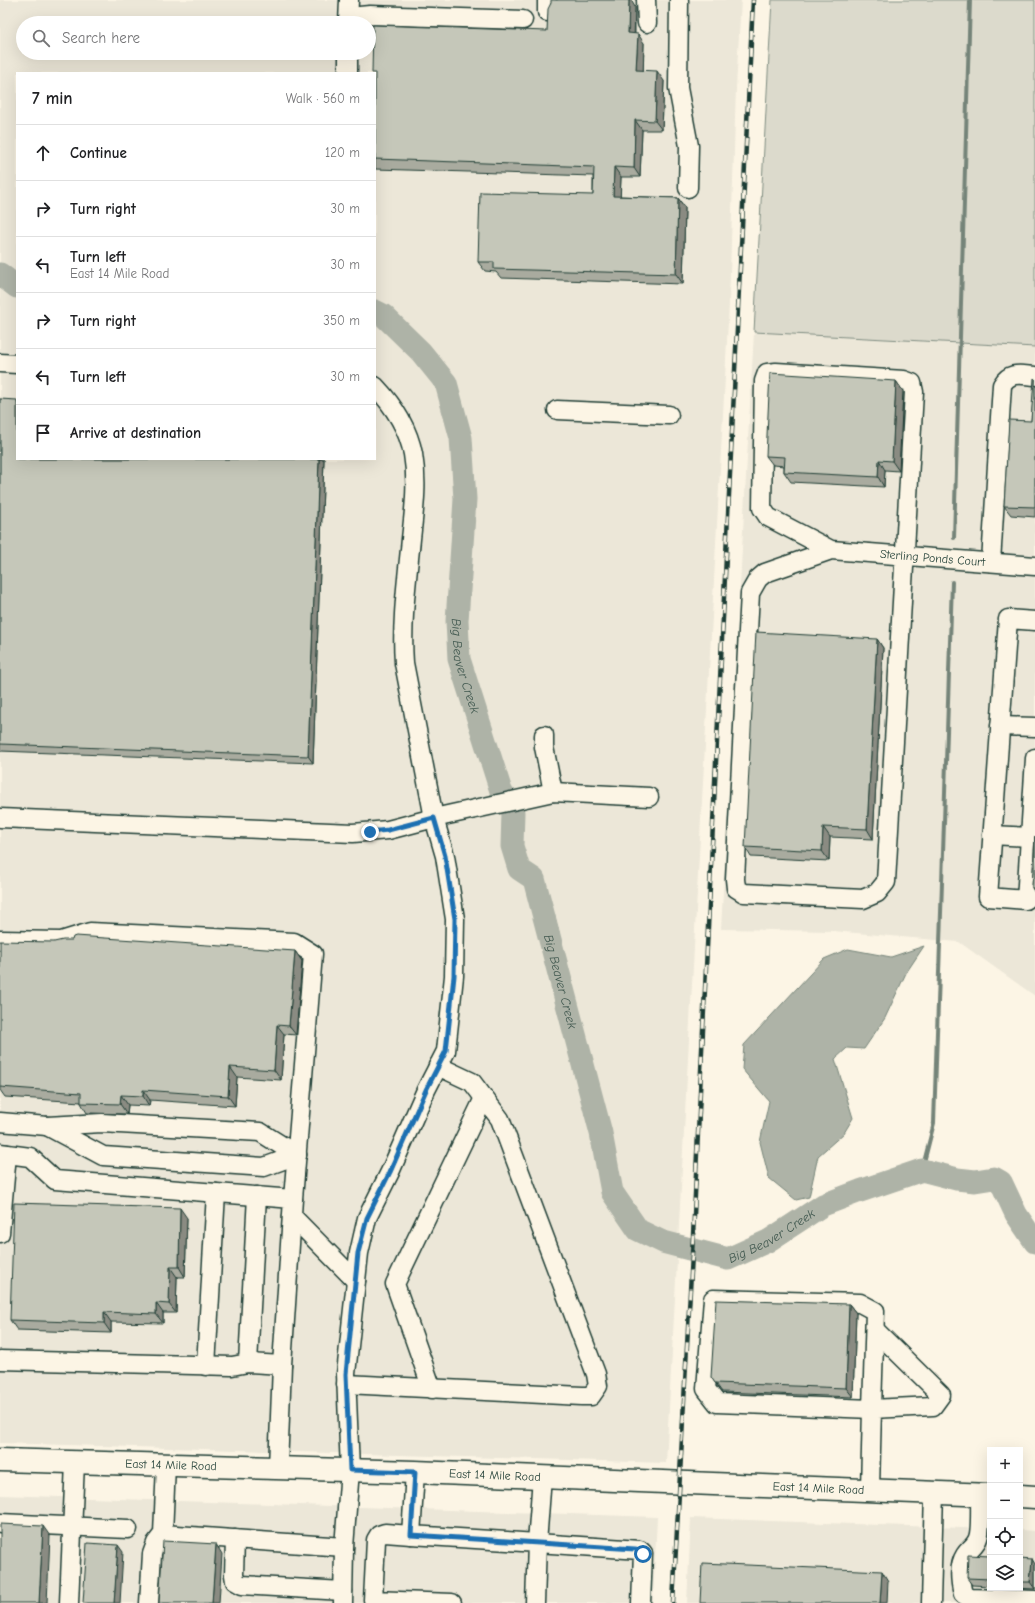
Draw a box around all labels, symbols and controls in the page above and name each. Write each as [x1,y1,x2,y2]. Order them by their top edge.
search box [16,16,376,60]
icon: search [30,27,52,49]
text: Search here [62,29,140,47]
text: 7 min [32,89,73,108]
text: Walk · 560 m [286,91,360,106]
icon: ahead [32,142,54,164]
text: Continue [70,144,127,162]
text: 120 m [325,145,360,160]
icon: right [32,198,54,220]
text: Turn right [70,200,136,218]
text: 30 m [330,201,360,216]
text: Turn left [70,248,126,266]
icon: left [32,254,54,276]
text: 30 m [330,257,360,272]
text: East 14 Mile Road [70,266,169,281]
icon: right [32,310,54,332]
text: Turn right [70,312,136,330]
text: 350 m [323,313,360,328]
icon: left [32,366,54,388]
text: Turn left [70,368,126,386]
text: 30 m [330,369,360,384]
icon: arrive [32,422,54,444]
text: Arrive at destination [70,424,201,442]
street label: Sterling Ponds Court [879,547,986,569]
water label: Big Beaver Creek [449,618,483,716]
route end [361,823,379,841]
water label: Big Beaver Creek [541,933,581,1031]
water label: Big Beaver Creek [726,1205,818,1266]
map controls [987,1447,1023,1591]
button: + [987,1447,1023,1483]
street label: East 14 Mile Road [125,1457,217,1473]
street label: East 14 Mile Road [449,1466,541,1484]
street label: East 14 Mile Road [772,1479,865,1497]
button: − [987,1483,1023,1519]
button: locate [987,1519,1023,1555]
route start [634,1545,652,1563]
button: layers [987,1555,1023,1591]

